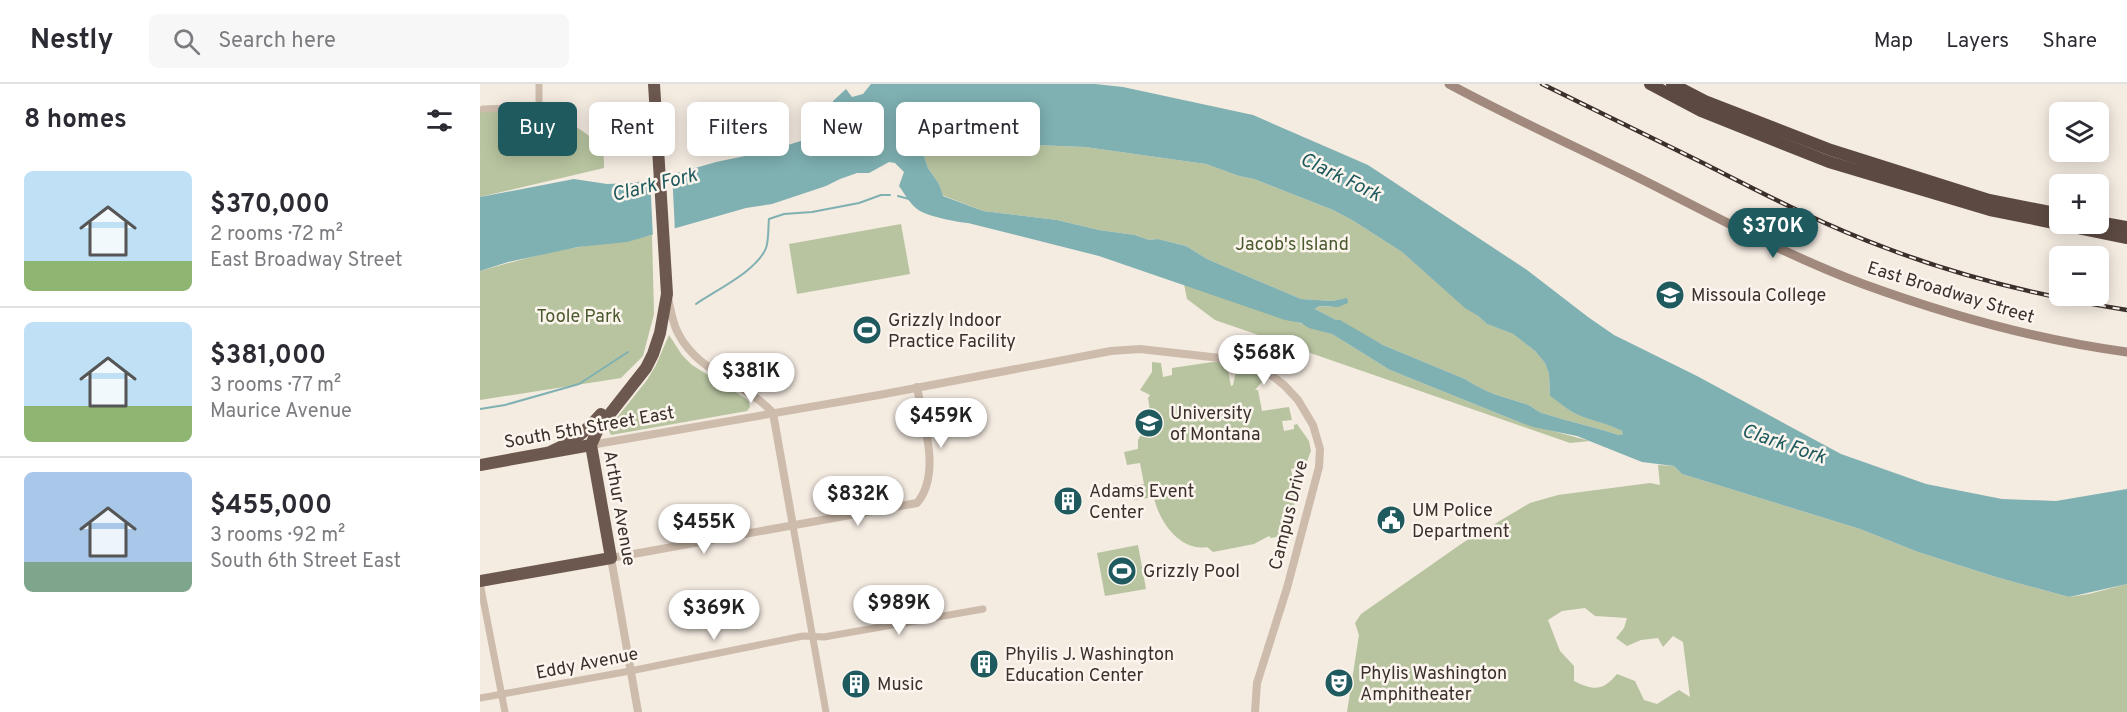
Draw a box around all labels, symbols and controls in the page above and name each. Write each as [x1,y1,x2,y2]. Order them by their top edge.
search box [149,14,569,68]
text: Nestly [30,23,113,59]
icon: search [170,25,203,58]
text: Search here [218,28,336,55]
text: Map [1874,28,1913,55]
text: Layers [1946,28,2009,55]
text: Share [2042,28,2097,55]
chip: Buy [498,102,577,156]
chip: Rent [589,102,675,156]
chip: Filters [687,102,789,156]
chip: New [801,102,884,156]
chip: Apartment [896,102,1040,156]
map controls [2049,102,2109,306]
button: layers [2049,102,2109,162]
text: 8 homes [24,104,127,137]
icon: filters [423,104,456,137]
water label: Clark Fork [1295,147,1386,209]
water label: Clark Fork [609,163,701,209]
button: + [2049,174,2109,234]
text: $370,000 [210,189,330,222]
icon: home [72,195,144,267]
pin: $370K [1731,208,1815,259]
text: $370K [1742,214,1804,240]
text: 2 rooms · 72 m² [210,222,343,248]
park label: Jacob's Island [1235,234,1349,257]
button: − [2049,246,2109,306]
text: East Broadway Street [210,248,403,274]
street label: East Broadway Street [1864,257,2037,330]
school or university icon: Missoula College [1654,279,1686,311]
place label: Missoula College [1691,285,1826,308]
park label: Toole Park [536,306,622,329]
place label: Grizzly Indoor Practice Facility [888,310,1016,354]
sports icon: Grizzly Indoor Practice Facility [851,314,883,346]
pin: $568K [1222,335,1306,386]
text: $381,000 [210,340,326,373]
text: $568K [1232,341,1296,367]
icon: home [72,346,144,418]
pin: $381K [709,353,793,404]
text: $381K [722,359,780,385]
text: 3 rooms · 77 m² [210,373,341,399]
pin: $459K [899,398,983,449]
text: Maurice Avenue [210,399,352,425]
street label: South 5th Street East [502,402,676,455]
place label: University of Montana [1170,403,1260,447]
text: $459K [909,404,973,430]
school or university icon: University of Montana [1133,407,1165,439]
water label: Clark Fork [1738,418,1830,472]
street label: Arthur Avenue [597,449,640,568]
street label: Campus Drive [1265,458,1314,573]
pin: $832K [816,476,900,527]
place label: Adams Event Center [1089,481,1194,525]
text: $832K [827,482,889,508]
building icon: Adams Event Center [1052,485,1084,517]
text: $455,000 [210,490,332,523]
icon: home [72,496,144,568]
place label: UM Police Department [1412,500,1510,544]
pin: $455K [662,504,746,555]
public building icon: UM Police Department [1375,504,1407,536]
text: $455K [672,510,736,536]
text: 3 rooms · 92 m² [210,523,345,549]
text: South 6th Street East [210,549,401,575]
sports icon: Grizzly Pool [1106,555,1138,587]
place label: Grizzly Pool [1143,561,1240,584]
pin: $989K [857,585,941,636]
pin: $369K [672,590,756,641]
text: $989K [867,591,931,617]
text: $369K [683,596,745,622]
street label: Eddy Avenue [534,643,640,686]
place label: Phyilis J. Washington Education Center [1005,644,1174,688]
building icon: Phyilis J. Washington Education Center [968,648,1000,680]
place label: Phylis Washington Amphitheater [1360,663,1507,707]
theatre icon: Phylis Washington Amphitheater [1323,667,1355,699]
building icon: Music [840,668,872,700]
place label: Music [877,674,924,697]

